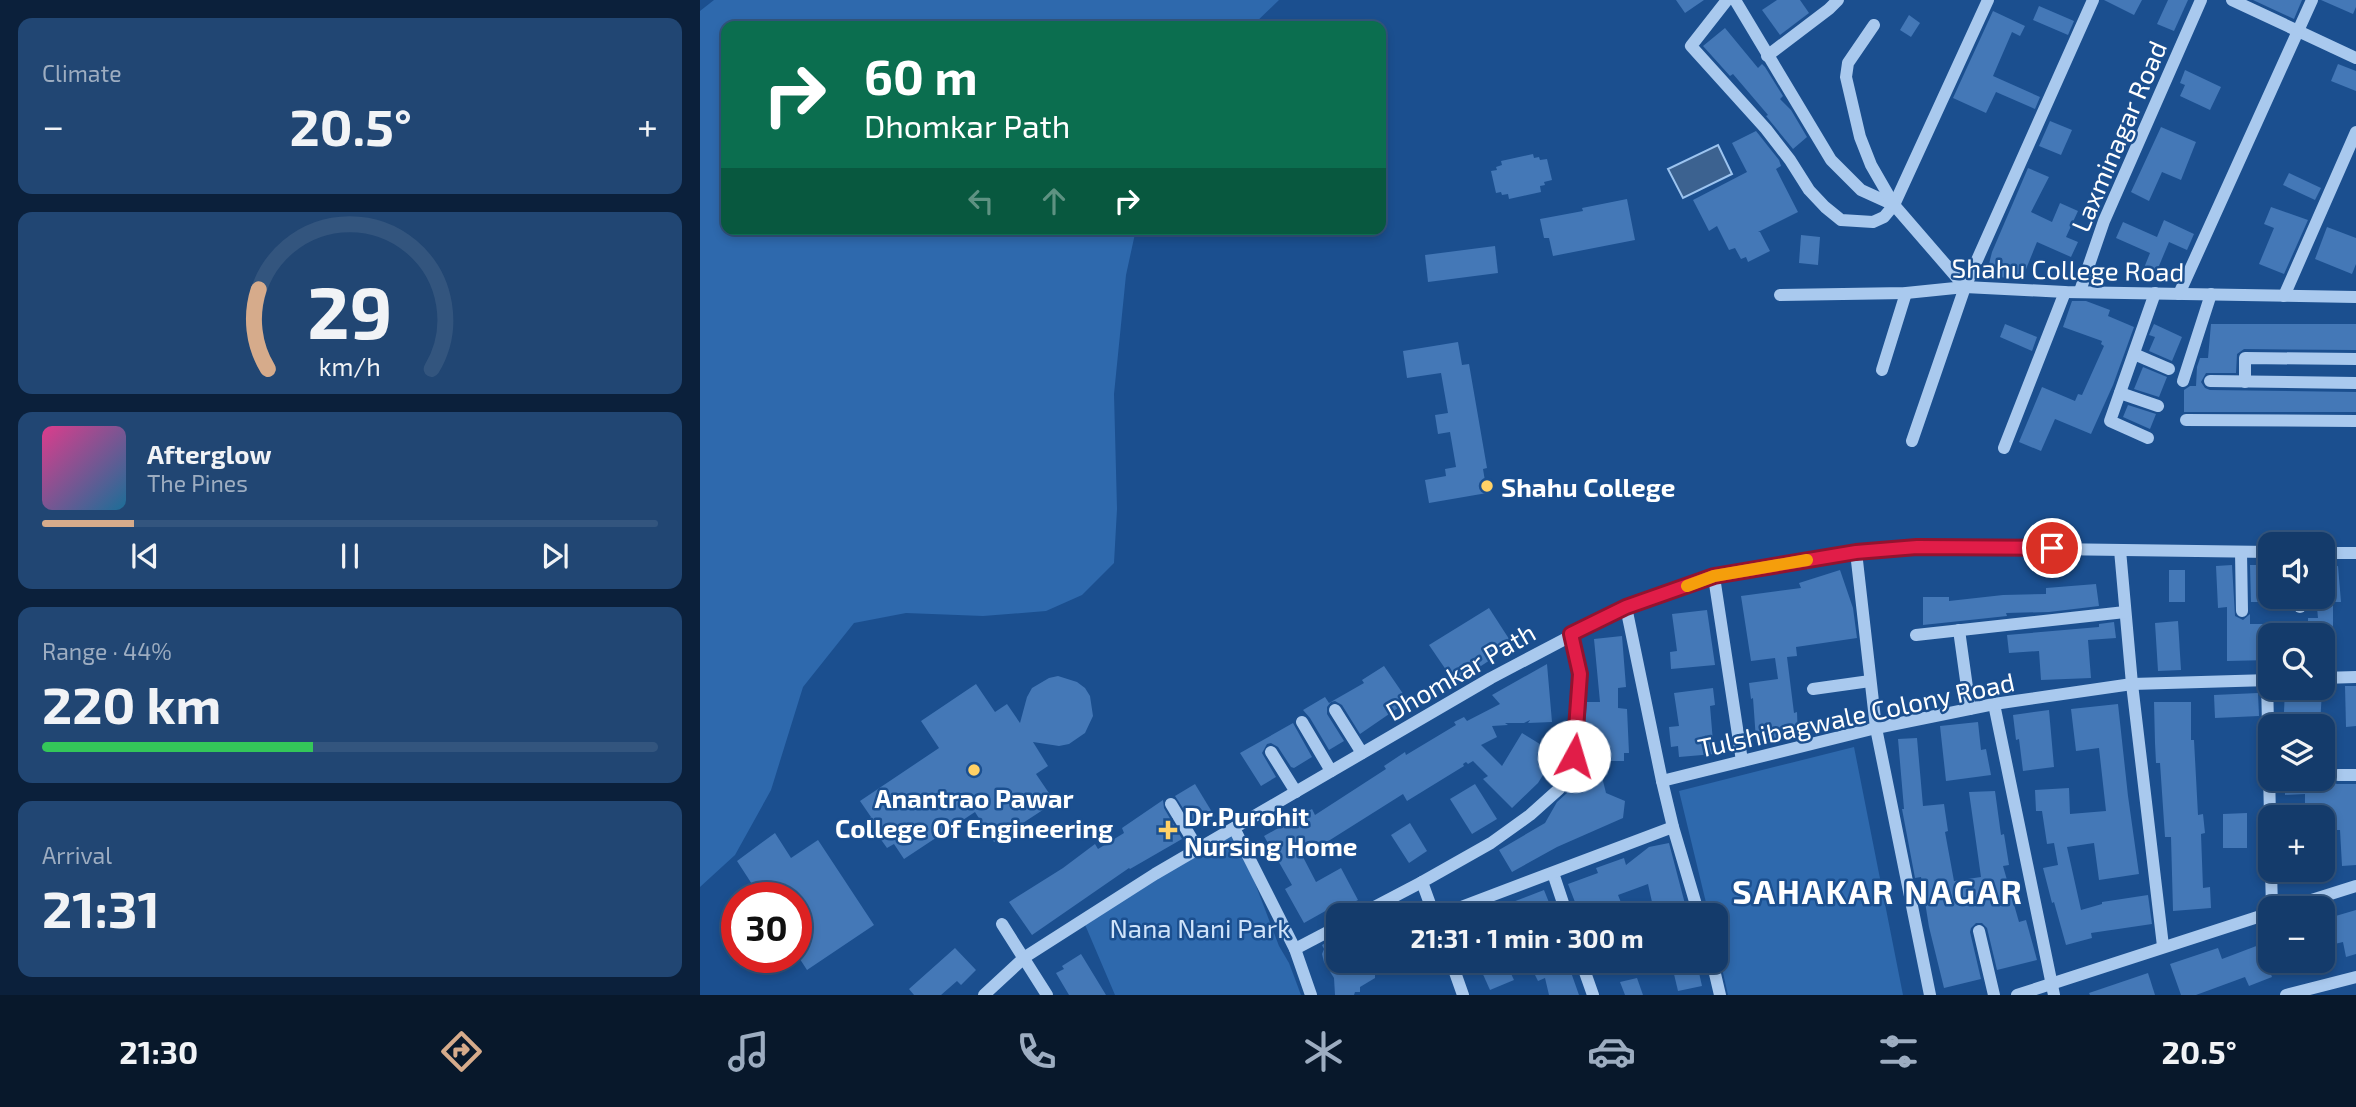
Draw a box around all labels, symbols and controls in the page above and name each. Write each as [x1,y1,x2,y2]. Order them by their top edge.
street label: Laxminagar Road [2064,36,2172,236]
text: 60 m [864,46,978,105]
icon: right [749,49,840,140]
text: Climate [42,59,122,87]
text: 20.5° [289,94,412,156]
text: − [42,102,64,148]
text: + [637,102,658,148]
text: Dhomkar Path [864,106,1070,144]
icon: left [962,182,1000,220]
icon: ahead [1035,182,1073,220]
icon: right [1108,182,1146,220]
street label: Shahu College Road [1951,251,2185,287]
text: 29 [307,267,393,355]
text: km/h [319,351,381,381]
text: Afterglow [147,438,272,469]
text: The Pines [147,469,248,497]
place label: Shahu College [1501,471,1675,502]
marker: Shahu College [1479,478,1495,494]
pin [2022,518,2082,578]
icon: arrive [2033,529,2071,567]
map controls [2258,532,2335,973]
button: sound [2258,532,2335,609]
icon: previous [126,537,164,575]
icon: pause [331,537,369,575]
icon: next [536,537,574,575]
street label: Dhomkar Path [1380,616,1540,726]
button: search [2258,623,2335,700]
text: Range · 44% [42,637,172,665]
street label: Tulshibagwale Colony Road [1695,665,2017,763]
text: 220 km [42,672,221,734]
button: layers [2258,714,2335,791]
position arrow [1537,719,1611,793]
marker: Anantrao Pawar College Of Engineering [966,762,982,778]
place label: Anantrao Pawar College Of Engineering [835,782,1113,843]
place label: Dr.Purohit Nursing Home [1184,800,1358,861]
button: + [2258,805,2335,882]
marker: Dr.Purohit Nursing Home [1158,820,1178,840]
text: Arrival [42,841,112,869]
district label: SAHAKAR NAGAR [1732,871,2024,911]
text: 21:31 [42,876,160,938]
speed limit sign: 30 [721,882,812,973]
button: − [2258,896,2335,973]
park label: Nana Nani Park [1110,912,1290,943]
text: 21:31 · 1 min · 300 m [1410,922,1644,953]
icon: directions [437,1027,486,1076]
icon: music [724,1027,773,1076]
icon: phone [1012,1027,1061,1076]
icon: climate [1299,1027,1348,1076]
icon: car [1587,1027,1636,1076]
icon: filters [1874,1027,1923,1076]
text: 21:30 [119,1032,198,1070]
text: 20.5° [2162,1032,2237,1070]

